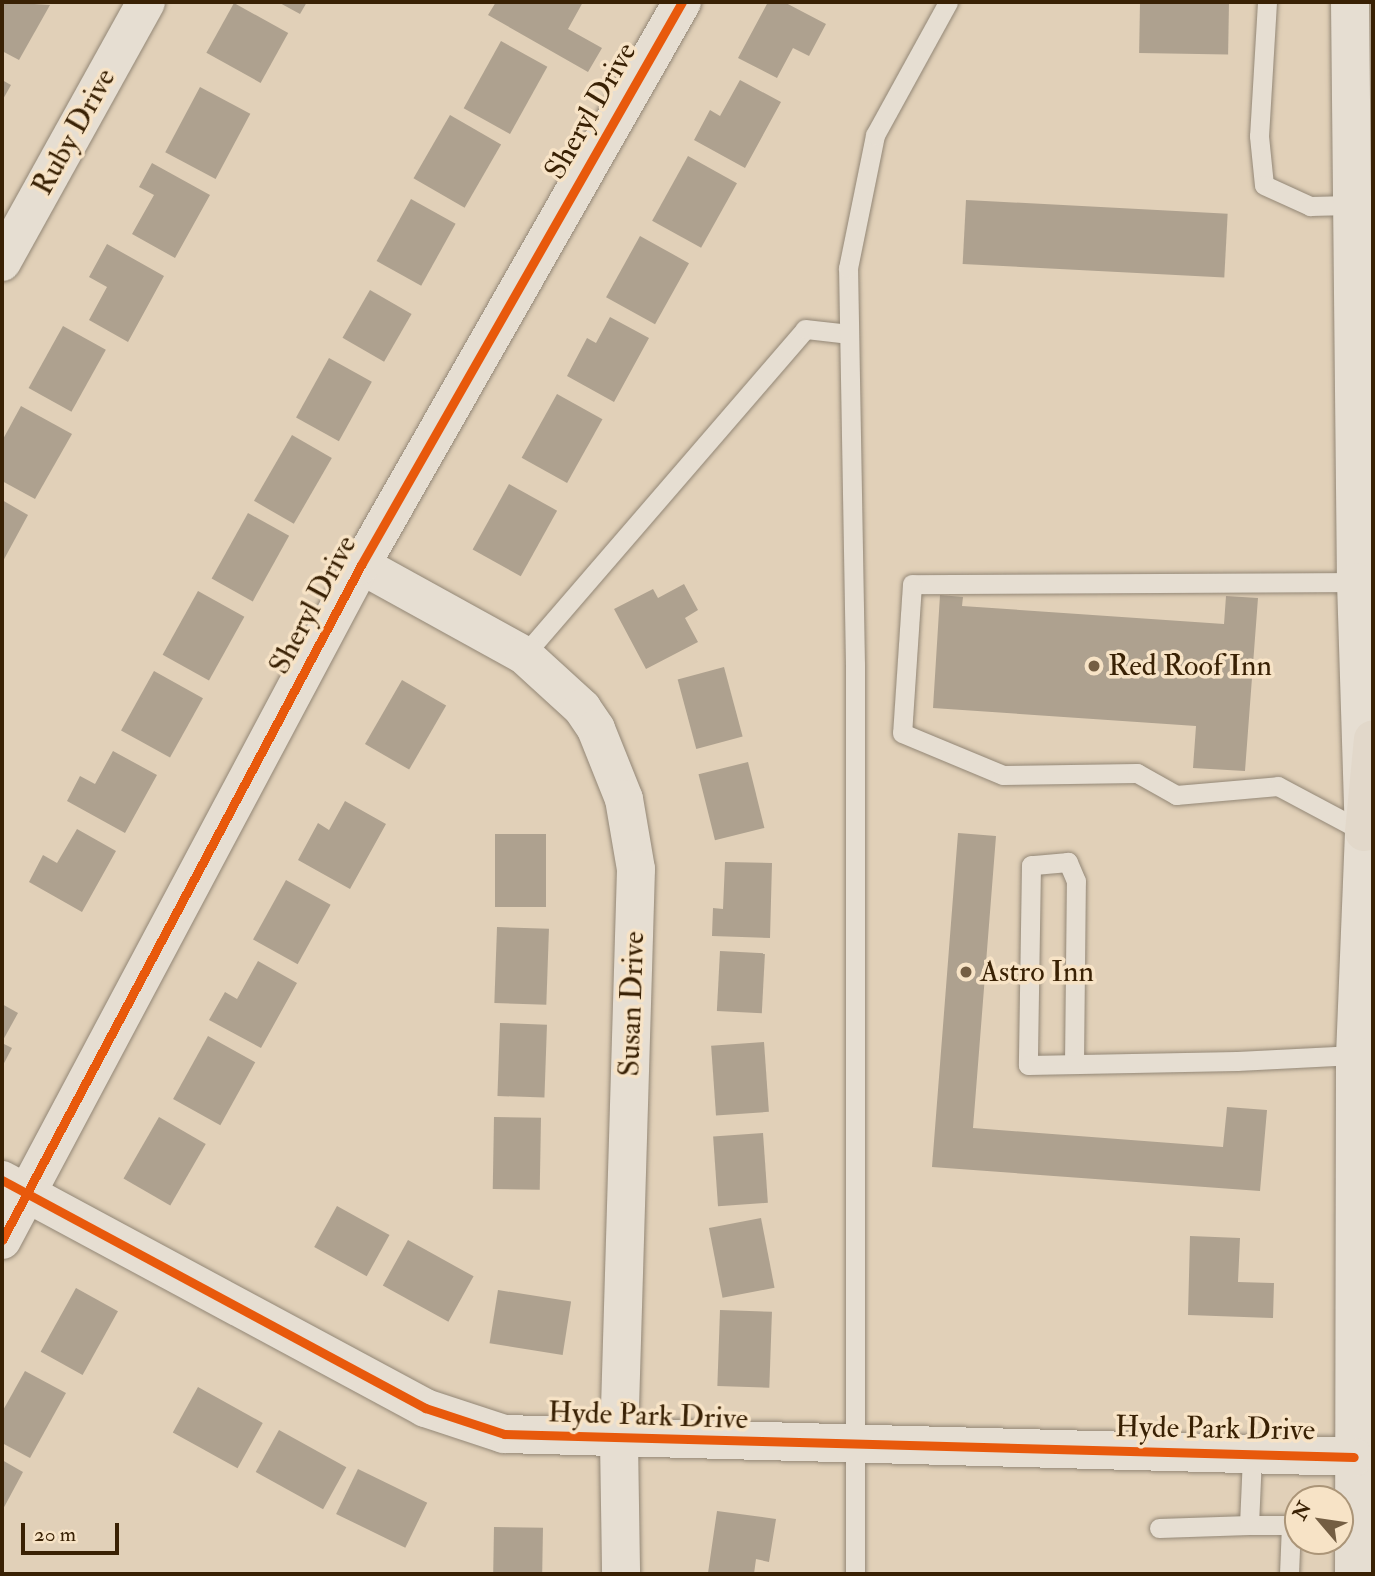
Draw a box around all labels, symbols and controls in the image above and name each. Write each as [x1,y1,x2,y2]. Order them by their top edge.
street label: Sheryl Drive [537,36,645,186]
street label: Ruby Drive [24,62,124,202]
street label: Sheryl Drive [261,530,365,680]
place label: Red Roof Inn [1108,648,1272,684]
marker: Red Roof Inn [1086,658,1102,674]
street label: Susan Drive [611,931,653,1077]
place label: Astro Inn [980,954,1094,990]
marker: Astro Inn [958,964,974,980]
street label: Hyde Park Drive [547,1395,749,1437]
street label: Hyde Park Drive [1115,1409,1315,1449]
north arrow [1284,1485,1354,1555]
text: N [1288,1498,1317,1524]
scale bar [24,1510,122,1554]
text: 20 m [34,1521,76,1548]

